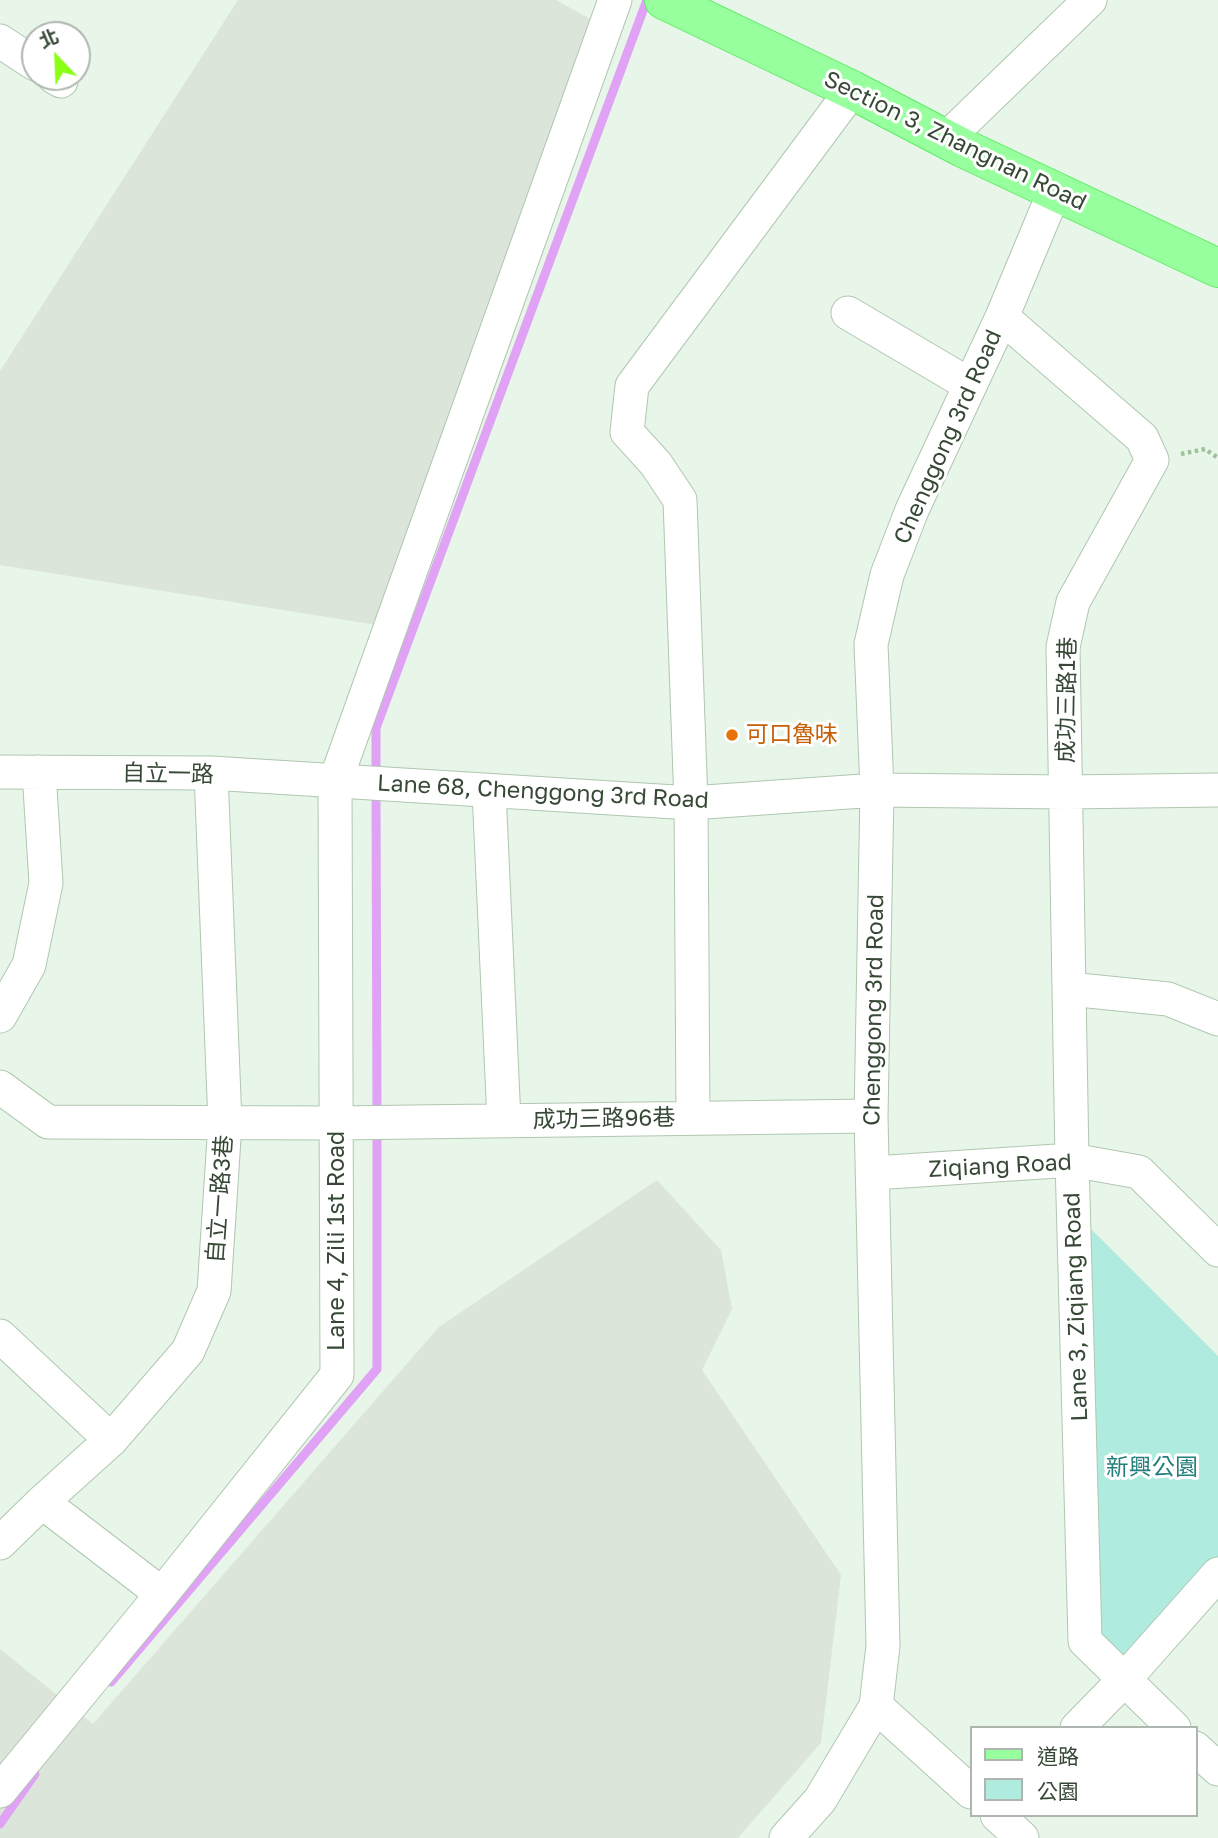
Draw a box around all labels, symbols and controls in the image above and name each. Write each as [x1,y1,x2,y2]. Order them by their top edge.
north arrow [21,21,91,91]
text: 北 [35,24,62,52]
street label: Section 3, Zhangnan Road [819,65,1091,217]
street label: Chenggong 3rd Road [888,325,1008,549]
street label: 成功三路1巷 [1052,637,1082,763]
place label: 可口魯味 [746,721,838,749]
marker: 可口魯味 [724,727,740,743]
street label: 自立一路 [122,759,214,789]
street label: Lane 68, Chenggong 3rd Road [377,770,709,814]
street label: Chenggong 3rd Road [858,894,890,1126]
street label: 成功三路96巷 [532,1104,676,1134]
street label: Lane 4, Zili 1st Road [323,1131,351,1351]
street label: 自立一路3巷 [202,1134,238,1264]
street label: Ziqiang Road [928,1148,1072,1184]
street label: Lane 3, Ziqiang Road [1058,1192,1094,1422]
park label: 新興公園 [1106,1454,1198,1482]
legend [970,1726,1197,1817]
text: 道路 [1037,1743,1079,1769]
text: 公園 [1037,1778,1079,1804]

